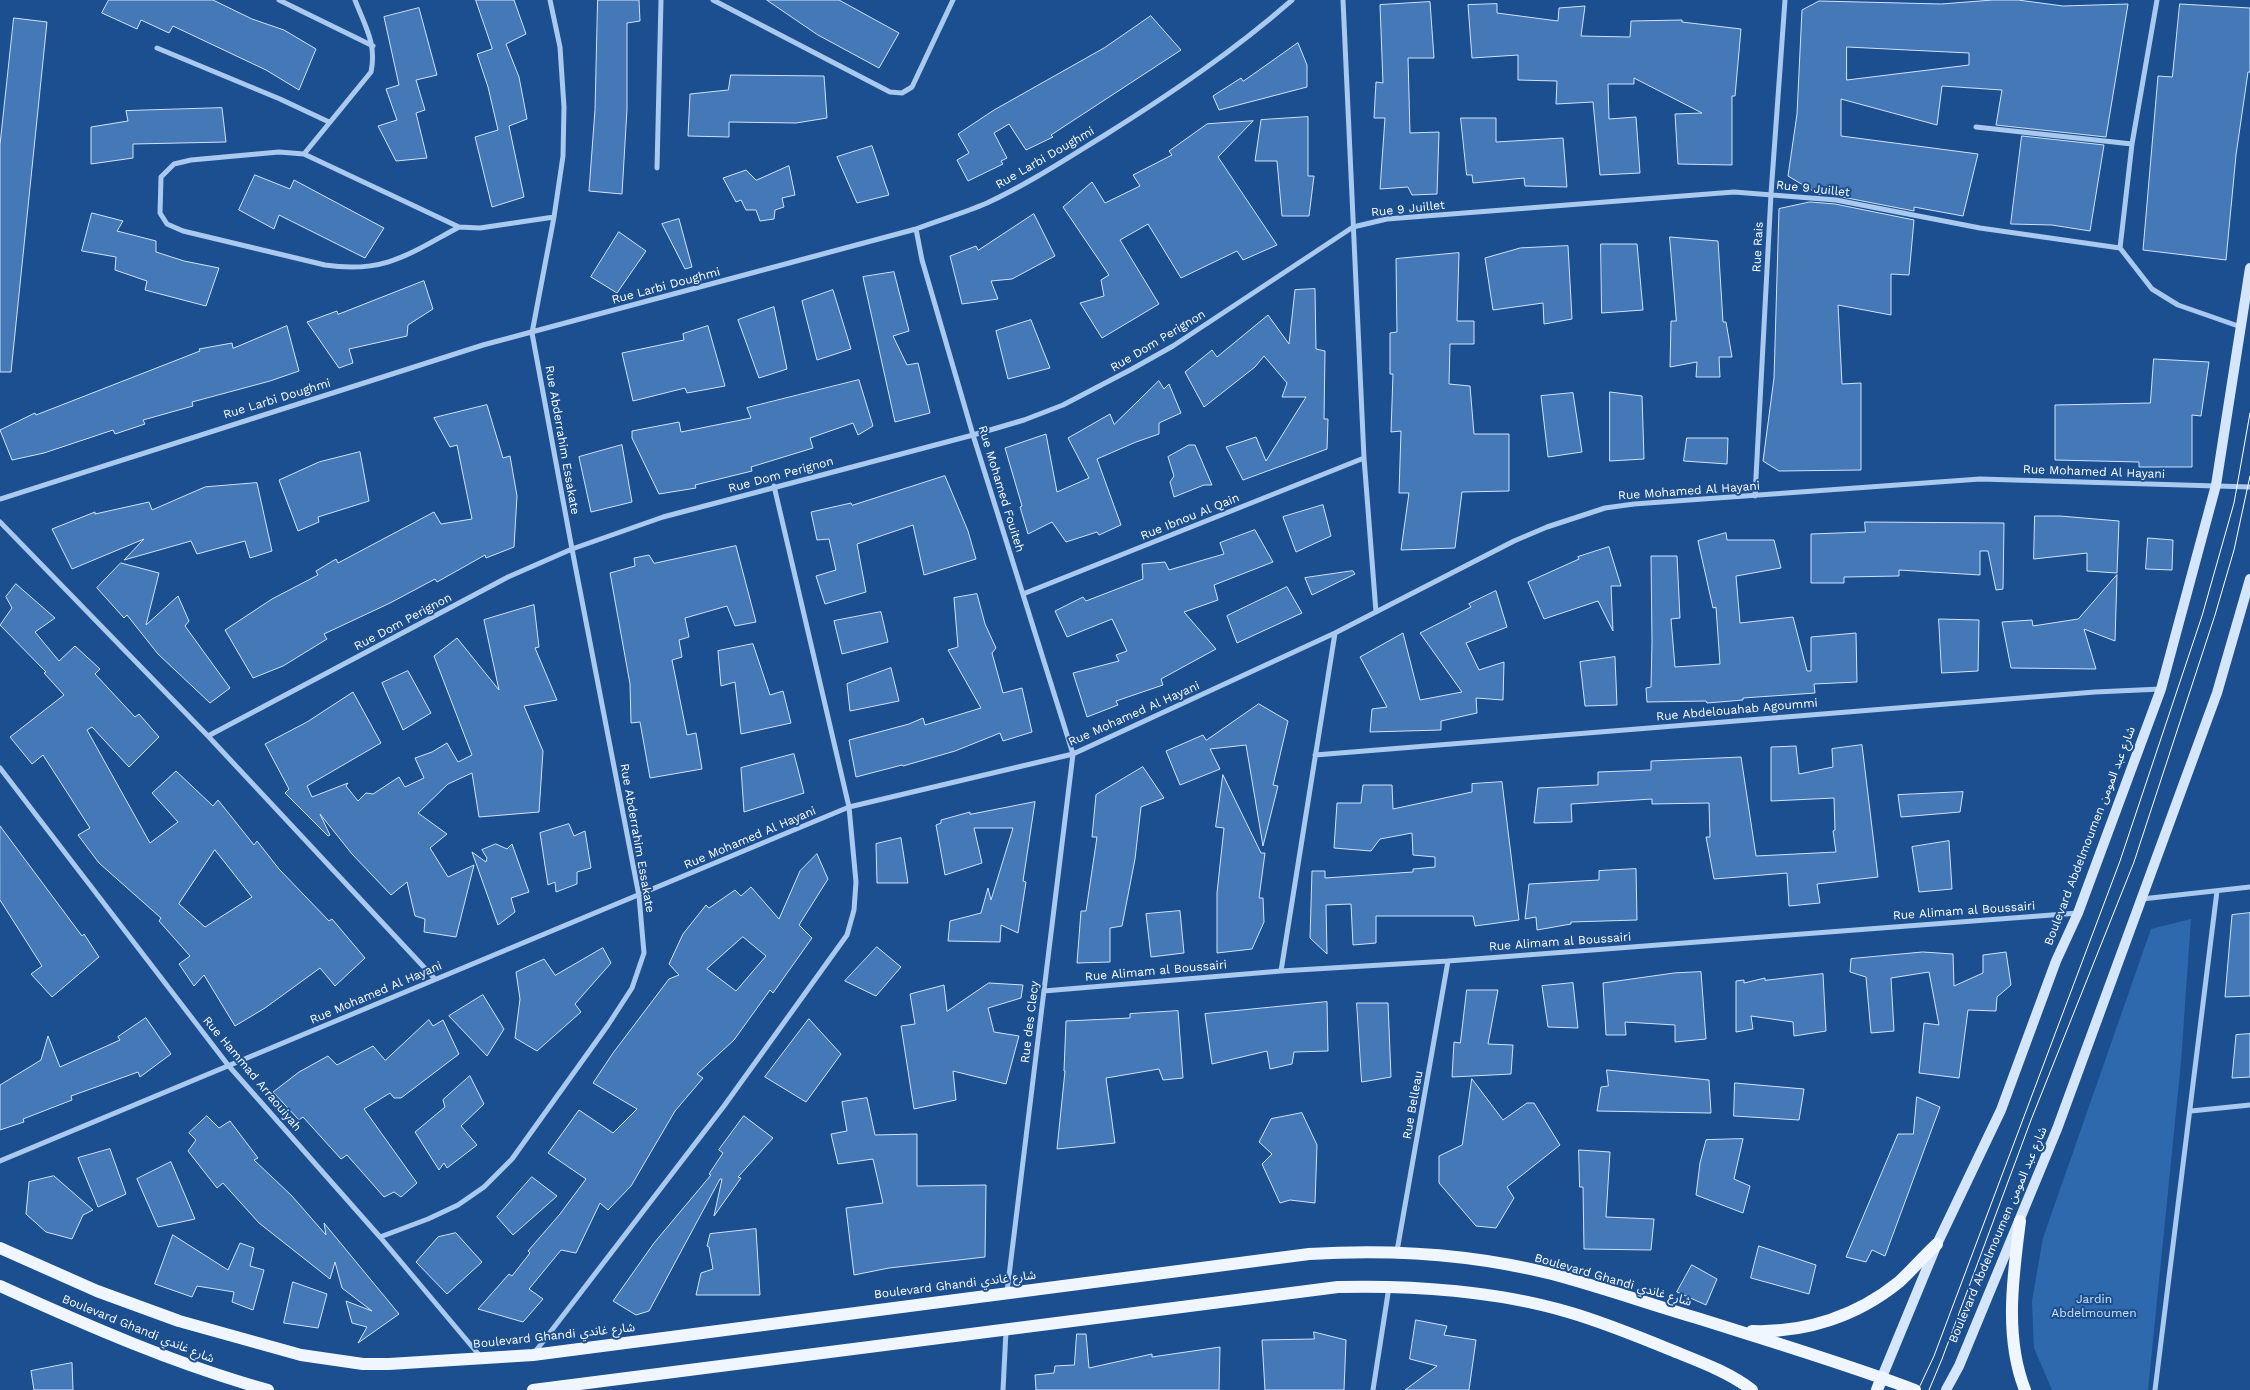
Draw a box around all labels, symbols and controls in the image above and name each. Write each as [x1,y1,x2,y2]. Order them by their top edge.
street label: Rue Larbi Doughmi [993,124,1097,192]
street label: Rue 9 Juillet [1775,178,1851,200]
street label: Rue 9 Juillet [1370,198,1446,220]
street label: Rue Rais [1749,221,1767,273]
street label: Rue Larbi Doughmi [610,265,722,307]
street label: Rue Dom Perignon [1108,307,1208,375]
street label: Rue Abderrahim Essakate [542,364,582,516]
street label: Rue Larbi Doughmi [222,376,332,422]
street label: Rue Mohamed Fouiteh [975,424,1027,554]
street label: Rue Dom Perignon [727,454,835,496]
street label: Rue Mohamed Al Hayani [2023,462,2165,482]
street label: Rue Mohamed Al Hayani [1618,479,1760,503]
street label: Rue Ibnou Al Qain [1138,491,1242,543]
street label: Rue Dom Perignon [352,590,454,654]
street label: Rue Mohamed Al Hayani [1066,679,1202,749]
street label: Rue Abdelouahab Agoummi [1656,696,1818,724]
street label: Boulevard Abdelmoumen شارع عبد المومن [2041,725,2139,947]
street label: Rue Abderrahim Essakate [617,762,657,914]
street label: Rue Mohamed Al Hayani [682,804,818,872]
street label: Rue Alimam al Boussairi [1892,899,2036,923]
street label: Rue Alimam al Boussairi [1488,930,1632,954]
street label: Rue Alimam al Boussairi [1084,958,1228,984]
street label: Rue Mohamed Al Hayani [308,959,444,1027]
street label: Rue des Clecy [1018,980,1042,1064]
street label: Rue Hammad Arraouiyah [200,1014,304,1134]
street label: Rue Belleau [1400,1070,1426,1140]
street label: Boulevard Abdelmoumen شارع عبد المومن [1946,1125,2050,1345]
street label: Boulevard Ghandi شارع غاندي [1533,1251,1693,1309]
street label: Boulevard Ghandi شارع غاندي [873,1268,1037,1302]
street label: Boulevard Ghandi شارع غاندي [60,1292,216,1366]
park label: Jardin Abdelmoumen [2051,1292,2137,1320]
street label: Boulevard Ghandi شارع غاندي [472,1320,636,1352]

